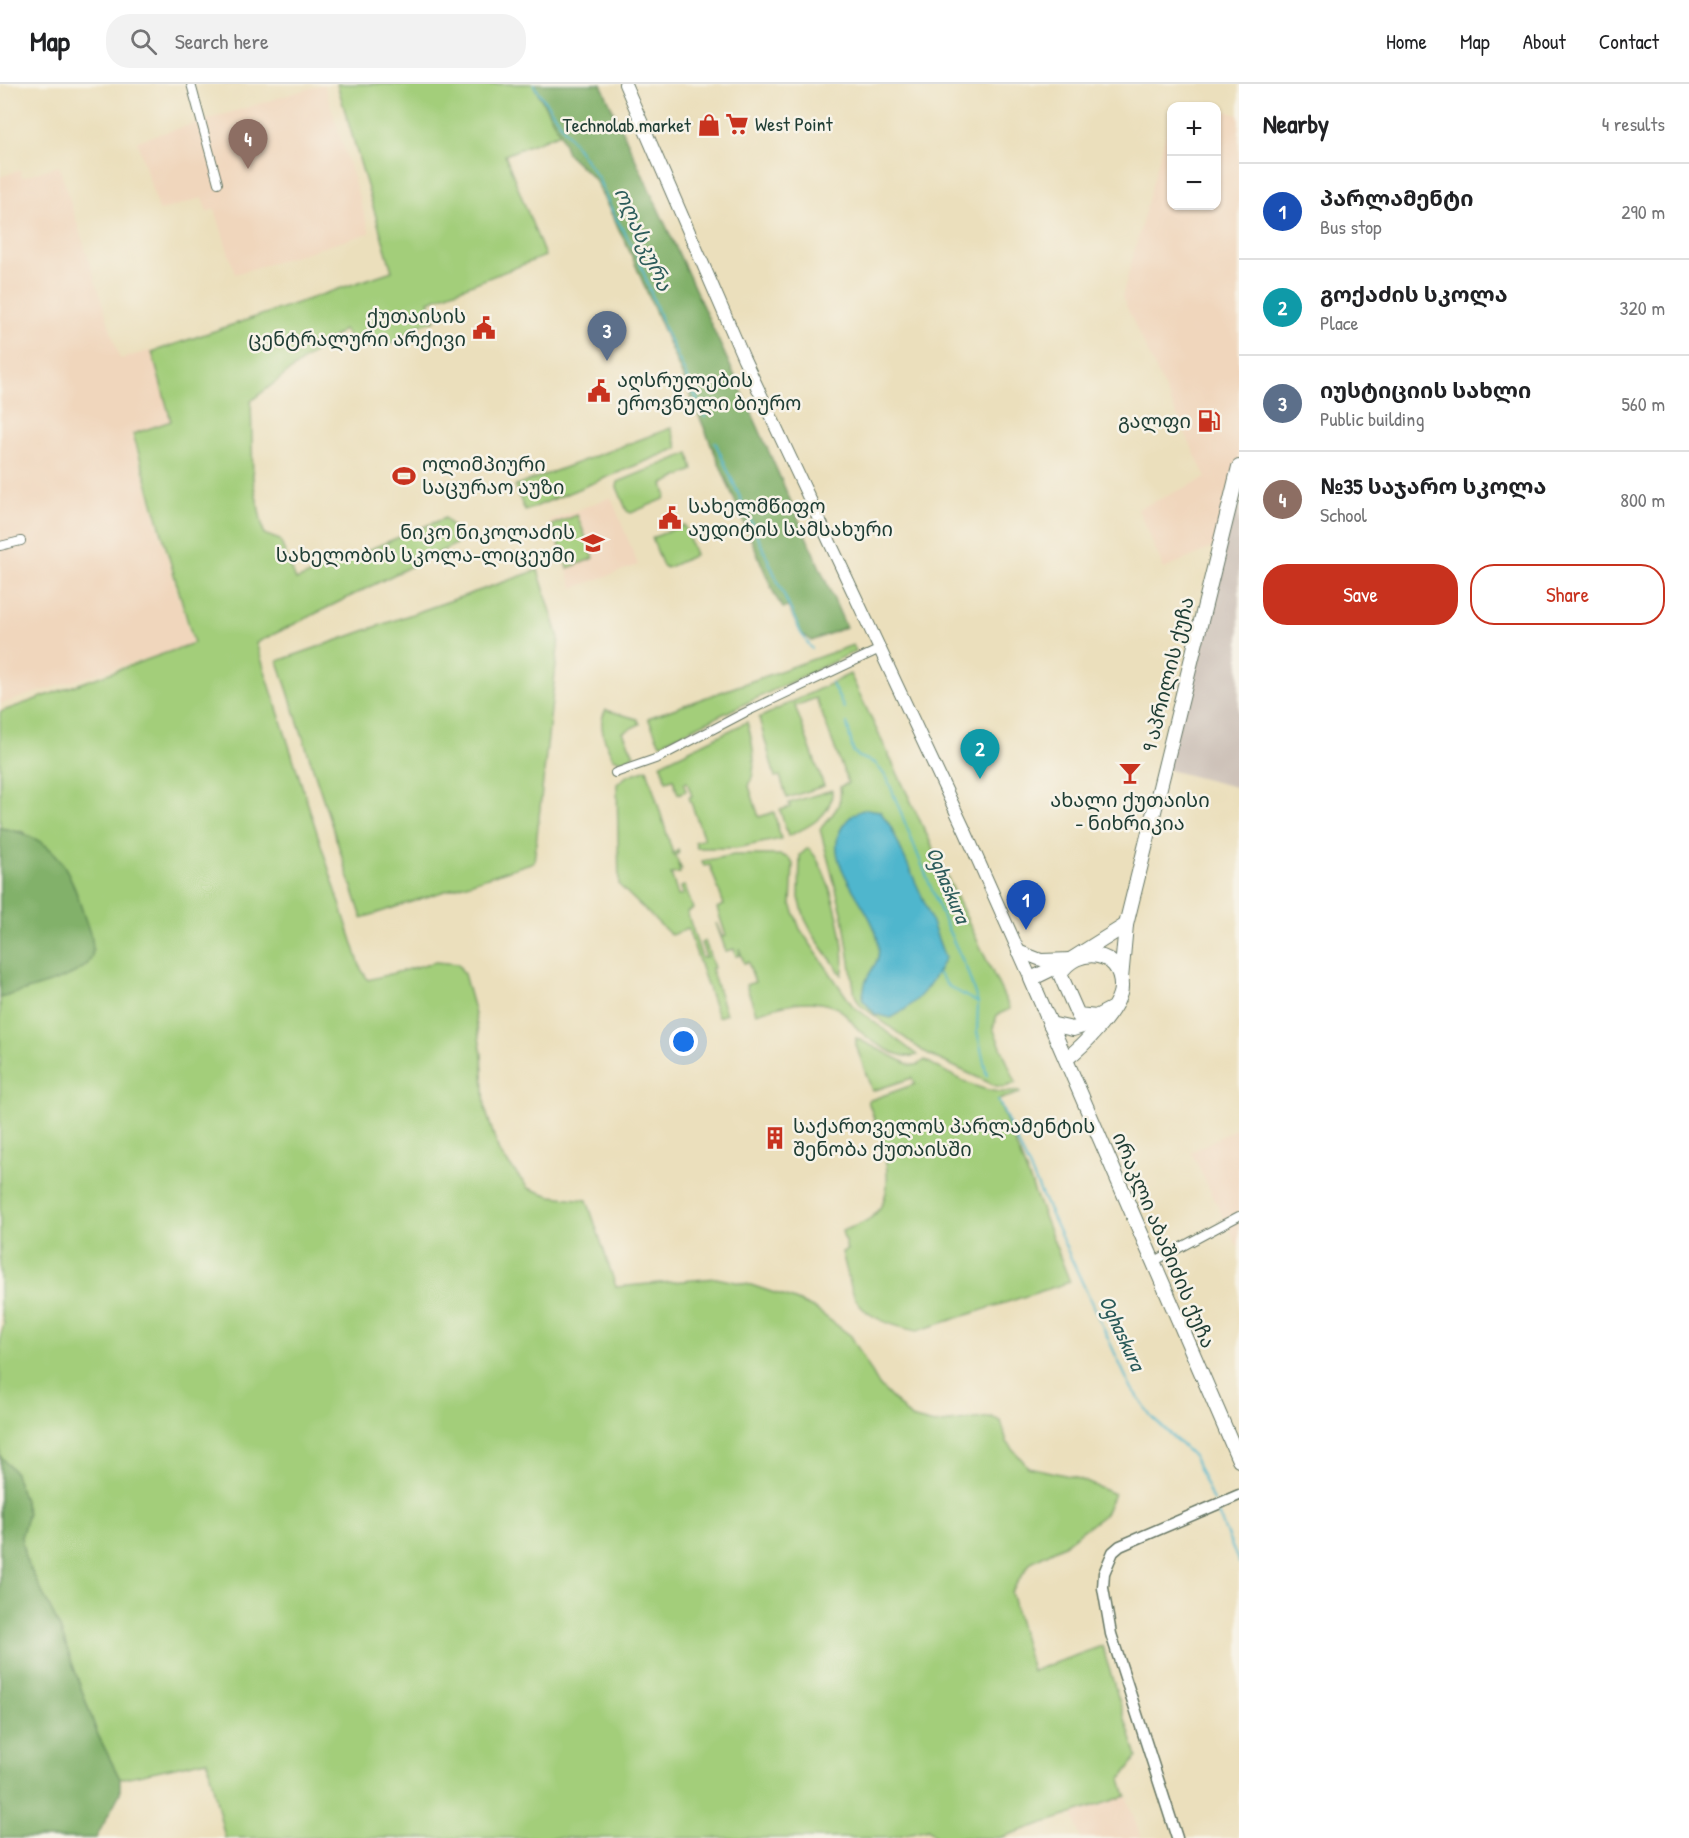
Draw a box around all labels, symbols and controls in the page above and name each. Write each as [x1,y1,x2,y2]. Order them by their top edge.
search box [106,14,526,68]
text: Map [30,22,70,60]
icon: search [127,25,160,58]
text: Search here [175,26,269,56]
text: Home [1386,27,1427,56]
text: Map [1460,27,1490,56]
text: About [1523,27,1566,56]
text: Contact [1599,27,1659,56]
map controls [1167,102,1221,210]
button: + [1167,102,1221,156]
text: Nearby [1263,106,1329,141]
place label: West Point [755,110,834,137]
text: 4 results [1602,110,1665,137]
place label: Technolab.market [562,111,692,138]
supermarket icon: West Point [724,111,750,137]
shop icon: Technolab.market [696,112,722,138]
pin: 4 [228,120,268,169]
button: − [1167,156,1221,210]
water label: ოღასკურა [608,182,679,296]
text: პარლამენტი [1320,183,1474,213]
text: 1 [1279,198,1286,225]
text: 290 m [1621,198,1665,225]
text: Bus stop [1320,213,1382,240]
text: გოქაძის სკოლა [1320,279,1508,309]
text: 2 [1278,294,1287,321]
text: 320 m [1620,294,1665,321]
place label: ქუთაისის ცენტრალური არქივი [248,302,466,352]
text: Place [1320,309,1359,336]
pin: 3 [588,312,626,361]
public building icon: ქუთაისის ცენტრალური არქივი [471,315,497,341]
place label: აღსრულების ეროვნული ბიურო [617,366,801,416]
text: იუსტიციის სახლი [1320,375,1531,405]
public building icon: აღსრულების ეროვნული ბიურო [586,378,612,404]
text: 3 [1278,390,1287,417]
text: 560 m [1621,390,1665,417]
text: Public building [1320,405,1424,432]
place label: გალფი [1118,407,1191,434]
fuel station icon: გალფი [1196,408,1222,434]
place label: ოლიმპიური საცურაო აუზი [422,450,564,500]
sports icon: ოლიმპიური საცურაო აუზი [391,463,417,489]
text: №35 საჯარო სკოლა [1320,471,1546,501]
text: 4 [1279,486,1286,513]
text: 800 m [1620,486,1665,513]
place label: სახელმწიფო აუდიტის სამსახური [688,492,893,542]
text: School [1320,501,1367,528]
public building icon: სახელმწიფო აუდიტის სამსახური [657,505,683,531]
place label: ნიკო ნიკოლაძის სახელობის სკოლა-ლიცეუმი [276,518,575,568]
school or university icon: ნიკო ნიკოლაძის სახელობის სკოლა-ლიცეუმი [580,530,606,556]
button: Save [1263,564,1458,625]
button: Share [1470,564,1665,625]
street label: 9 აპრილის ქუჩა [1135,594,1200,754]
pin: 2 [960,730,1000,779]
bar icon: ახალი ქუთაისი - ნიხრიკია [1117,760,1143,786]
place label: ახალი ქუთაისი - ნიხრიკია [1050,786,1210,836]
water label: Oghaskura [920,843,978,930]
pin: 1 [1006,880,1046,930]
your location [669,1027,698,1056]
place label: საქართველოს პარლამენტის შენობა ქუთაისში [793,1112,1095,1162]
building icon: საქართველოს პარლამენტის შენობა ქუთაისში [762,1125,788,1151]
street label: ირაკლი აბაშიძის ქუჩა [1107,1128,1222,1352]
water label: Oghaskura [1092,1291,1154,1377]

